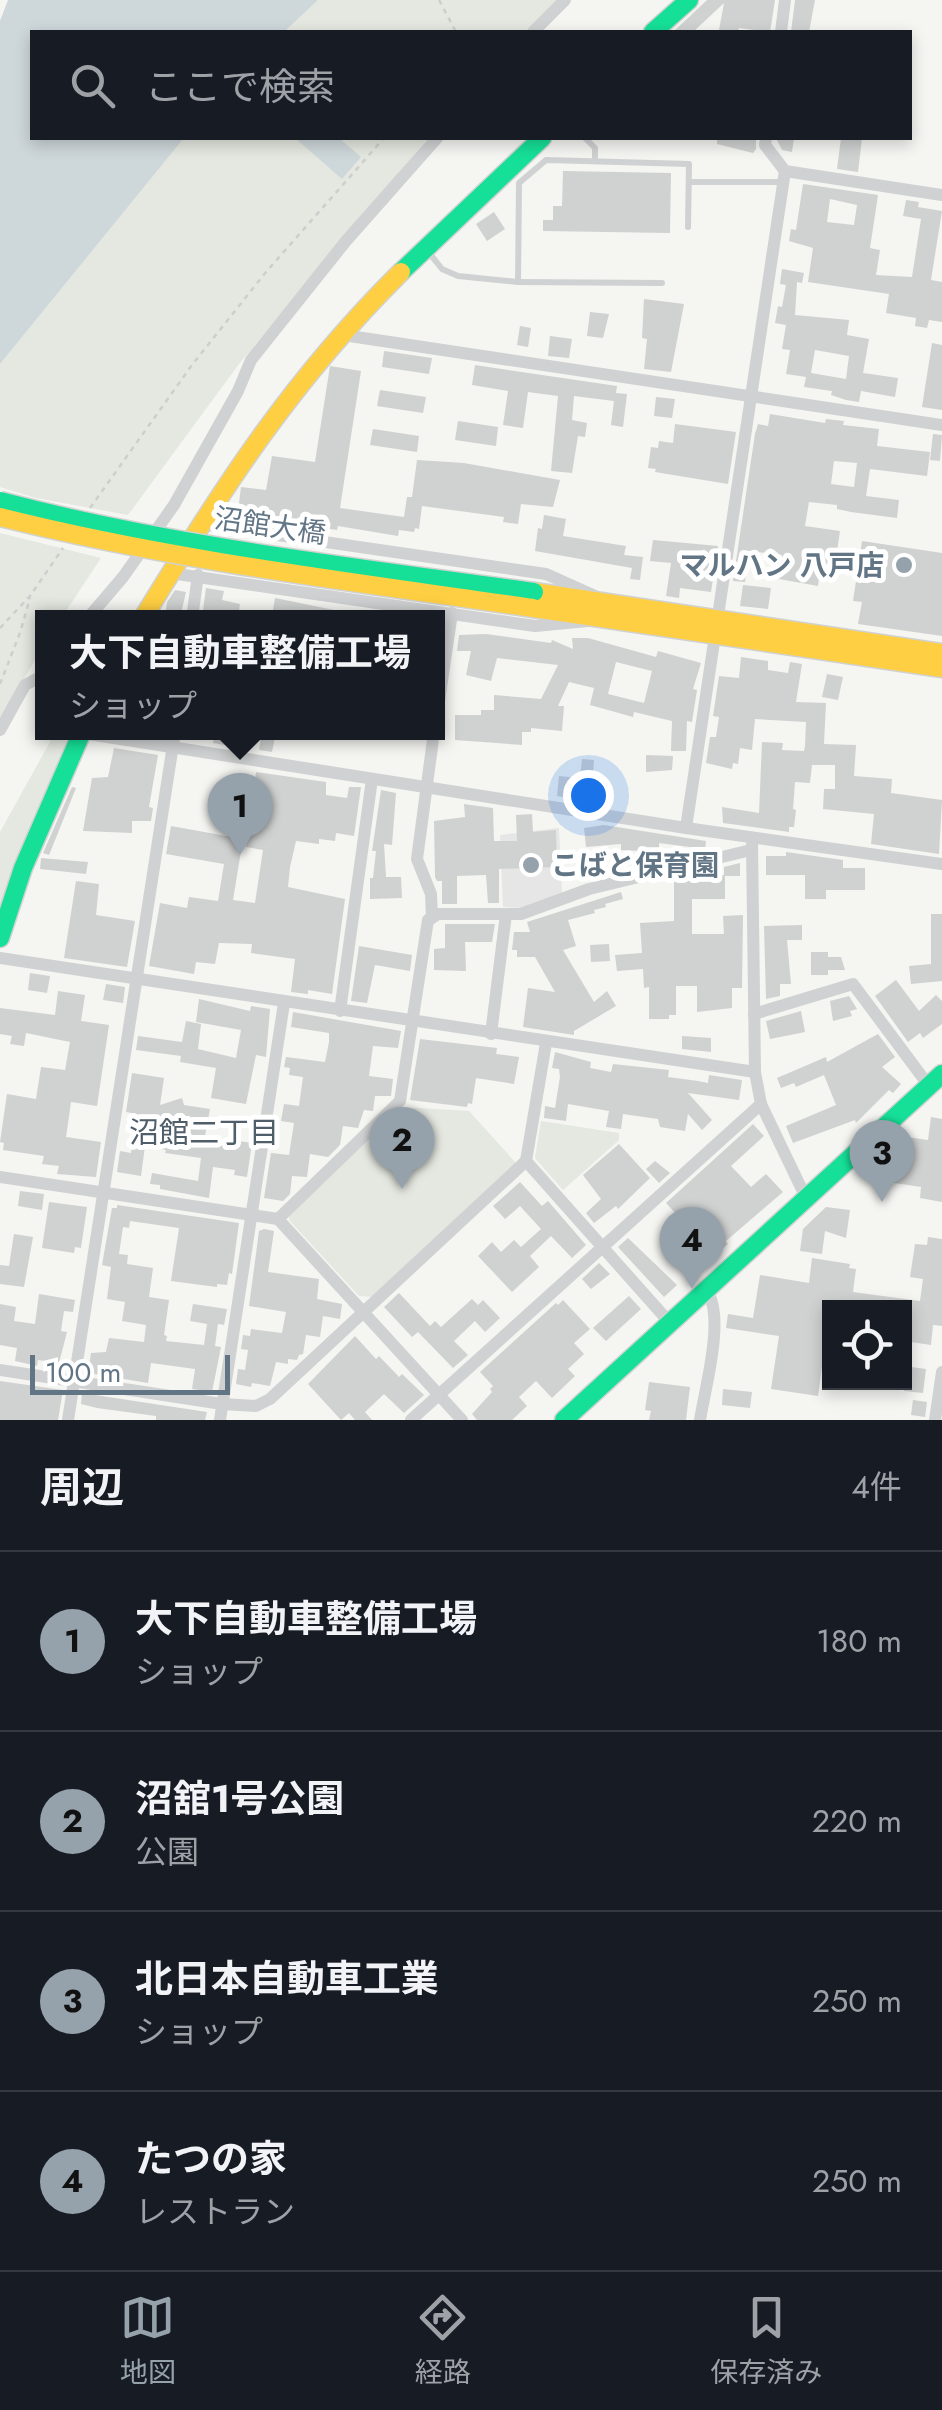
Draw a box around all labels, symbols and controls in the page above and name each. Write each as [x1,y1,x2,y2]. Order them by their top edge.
search box [30,30,912,140]
icon: search [65,58,120,113]
text: ここで検索 [145,59,335,114]
street label: 沼館大橋 [212,498,328,554]
place label: マルハン 八戸店 [680,545,884,586]
marker: マルハン 八戸店 [893,554,915,576]
popup [35,610,445,740]
text: 大下自動車整備工場 [69,625,411,680]
text: ショップ [69,683,197,729]
your location [563,770,614,821]
pin: 1 [208,772,272,855]
place label: こばと保育園 [551,845,719,886]
marker: こばと保育園 [520,854,542,876]
pin: 2 [370,1106,434,1189]
district label: 沼館二丁目 [129,1111,279,1154]
pin: 3 [850,1120,914,1202]
pin: 4 [660,1206,724,1289]
map controls [822,1300,912,1390]
button: locate [822,1300,912,1390]
scale bar [30,1350,230,1394]
text: 100 m [45,1352,121,1393]
text: 周辺 [40,1457,124,1518]
text: 4件 [851,1464,902,1510]
text: 大下自動車整備工場 [135,1591,477,1646]
text: 1 [64,1618,81,1664]
text: 180 m [816,1618,902,1664]
text: ショップ [135,1649,263,1695]
text: 沼舘1号公園 [135,1771,344,1826]
text: 2 [62,1798,83,1844]
text: 220 m [812,1798,902,1844]
text: 公園 [135,1829,199,1875]
text: 北日本自動車工業 [135,1951,439,2006]
text: 3 [63,1978,82,2024]
text: 250 m [812,1978,902,2024]
text: ショップ [135,2009,263,2055]
text: たつの家 [135,2131,287,2186]
text: 4 [61,2158,84,2204]
text: 250 m [812,2158,902,2204]
text: レストラン [135,2189,295,2235]
tab: 地図 [120,2290,176,2393]
tab: 経路 [415,2290,471,2393]
tab: 保存済み [710,2290,822,2393]

